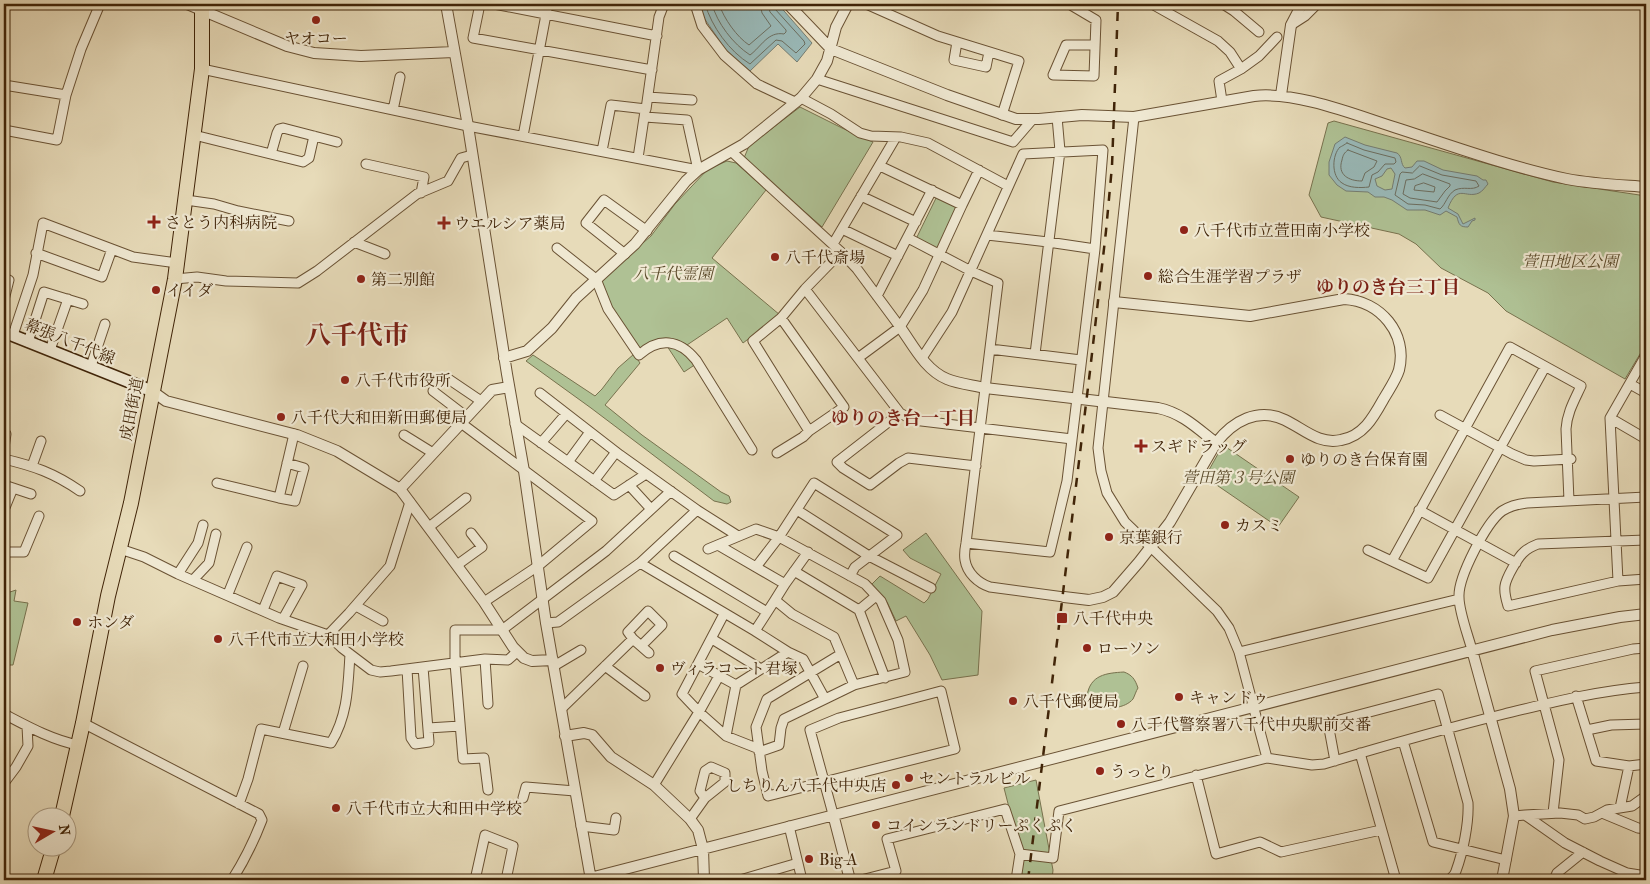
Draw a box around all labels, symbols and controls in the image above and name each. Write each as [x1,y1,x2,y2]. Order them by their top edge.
marker: ヤオコー [310,14,322,26]
place label: ヤオコー [284,29,348,48]
place label: さとう内科病院 [165,213,277,232]
place label: ウエルシア薬局 [454,214,566,233]
marker: さとう内科病院 [147,215,161,229]
marker: ウエルシア薬局 [438,217,450,229]
place label: 八千代市立萱田南小学校 [1194,221,1370,240]
marker: 八千代市立萱田南小学校 [1178,224,1190,236]
place label: 八千代斎場 [785,248,865,267]
marker: 八千代斎場 [769,251,781,263]
park label: 萱田地区公園 [1522,252,1621,271]
park label: 八千代霊園 [633,264,716,283]
place label: 総合生涯学習プラザ [1158,267,1302,286]
place label: 第二別館 [371,270,435,289]
marker: 総合生涯学習プラザ [1142,270,1154,282]
marker: 第二別館 [355,273,367,285]
district label: ゆりのき台三丁目 [1316,277,1460,298]
place label: イイダ [166,281,213,300]
marker: イイダ [150,284,162,296]
street label: 幕張八千代線 [22,315,118,368]
district label: 八千代市 [305,320,409,351]
place label: 八千代市役所 [355,371,451,390]
marker: 八千代市役所 [339,374,351,386]
street label: 成田街道 [116,376,147,442]
place label: 八千代大和田新田郵便局 [291,408,467,427]
district label: ゆりのき台一丁目 [831,408,975,429]
marker: 八千代大和田新田郵便局 [275,411,287,423]
place label: スギドラッグ [1151,437,1247,456]
marker: スギドラッグ [1135,440,1147,452]
place label: ゆりのき台保育園 [1300,450,1428,469]
marker: ゆりのき台保育園 [1284,453,1296,465]
park label: 萱田第３号公園 [1182,468,1297,487]
place label: カスミ [1235,516,1283,535]
marker: カスミ [1219,519,1231,531]
place label: 京葉銀行 [1119,528,1183,547]
marker: 京葉銀行 [1103,531,1115,543]
place label: 八千代中央 [1073,609,1153,628]
marker: 八千代中央 [1055,611,1069,625]
place label: ホンダ [87,613,134,632]
marker: ホンダ [71,616,83,628]
place label: 八千代市立大和田小学校 [228,630,404,649]
marker: 八千代市立大和田小学校 [212,633,224,645]
place label: ローソン [1097,639,1160,658]
marker: ローソン [1081,642,1093,654]
place label: ヴィラコート君塚 [670,659,797,678]
marker: ヴィラコート君塚 [654,662,666,674]
place label: キャンドゥ [1189,688,1269,707]
marker: キャンドゥ [1173,691,1185,703]
place label: 八千代郵便局 [1023,692,1119,711]
marker: 八千代郵便局 [1007,695,1019,707]
place label: 八千代警察署八千代中央駅前交番 [1131,715,1371,734]
marker: 八千代警察署八千代中央駅前交番 [1115,718,1127,730]
place label: うっとり [1110,762,1174,781]
marker: うっとり [1094,765,1106,777]
place label: セントラルビル [919,769,1031,788]
marker: セントラルビル [903,772,915,784]
place label: しちりん八千代中央店 [726,776,886,795]
marker: しちりん八千代中央店 [890,779,902,791]
place label: 八千代市立大和田中学校 [346,799,522,818]
marker: 八千代市立大和田中学校 [330,802,342,814]
north arrow [28,806,78,856]
place label: コインランドリーぷくぷく [886,816,1077,835]
marker: コインランドリーぷくぷく [870,819,882,831]
text: N [55,823,74,837]
place label: Big-A [819,850,858,869]
marker: Big-A [803,853,815,865]

